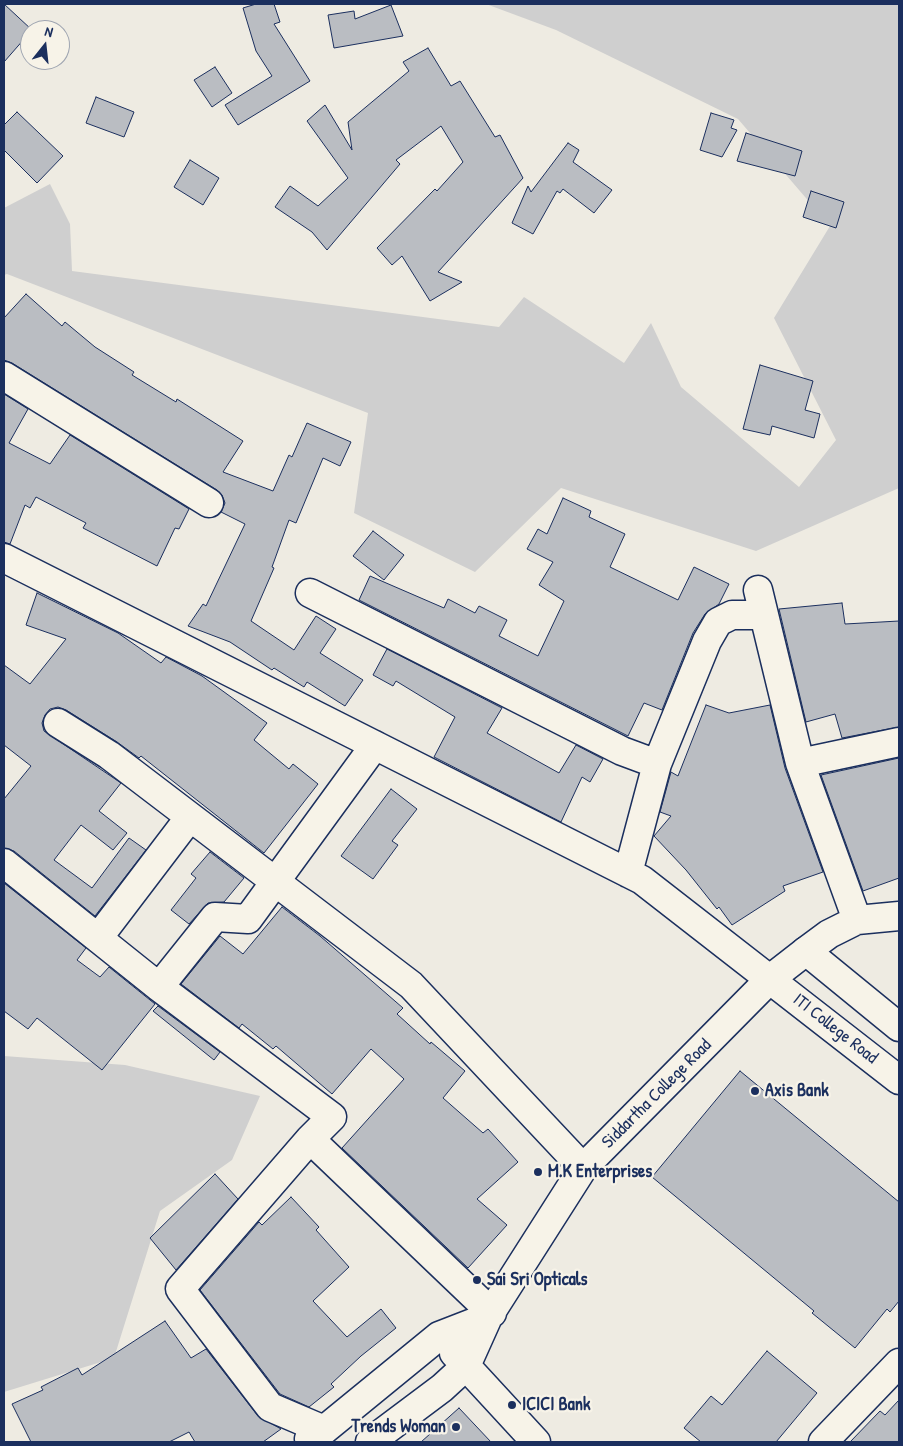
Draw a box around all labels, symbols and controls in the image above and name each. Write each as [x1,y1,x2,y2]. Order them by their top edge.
north arrow [20,20,70,70]
text: N [43,21,55,41]
street label: ITI College Road [788,989,882,1069]
street label: Siddartha College Road [598,1035,716,1153]
place label: Axis Bank [765,1080,829,1102]
marker: Axis Bank [749,1085,761,1097]
place label: M.K Enterprises [548,1161,652,1183]
marker: M.K Enterprises [532,1166,544,1178]
place label: Sai Sri Opticals [487,1269,588,1291]
marker: Sai Sri Opticals [471,1274,483,1286]
place label: ICICI Bank [522,1394,590,1416]
marker: ICICI Bank [506,1399,518,1411]
place label: Trends Woman [351,1416,446,1438]
marker: Trends Woman [450,1421,462,1433]

